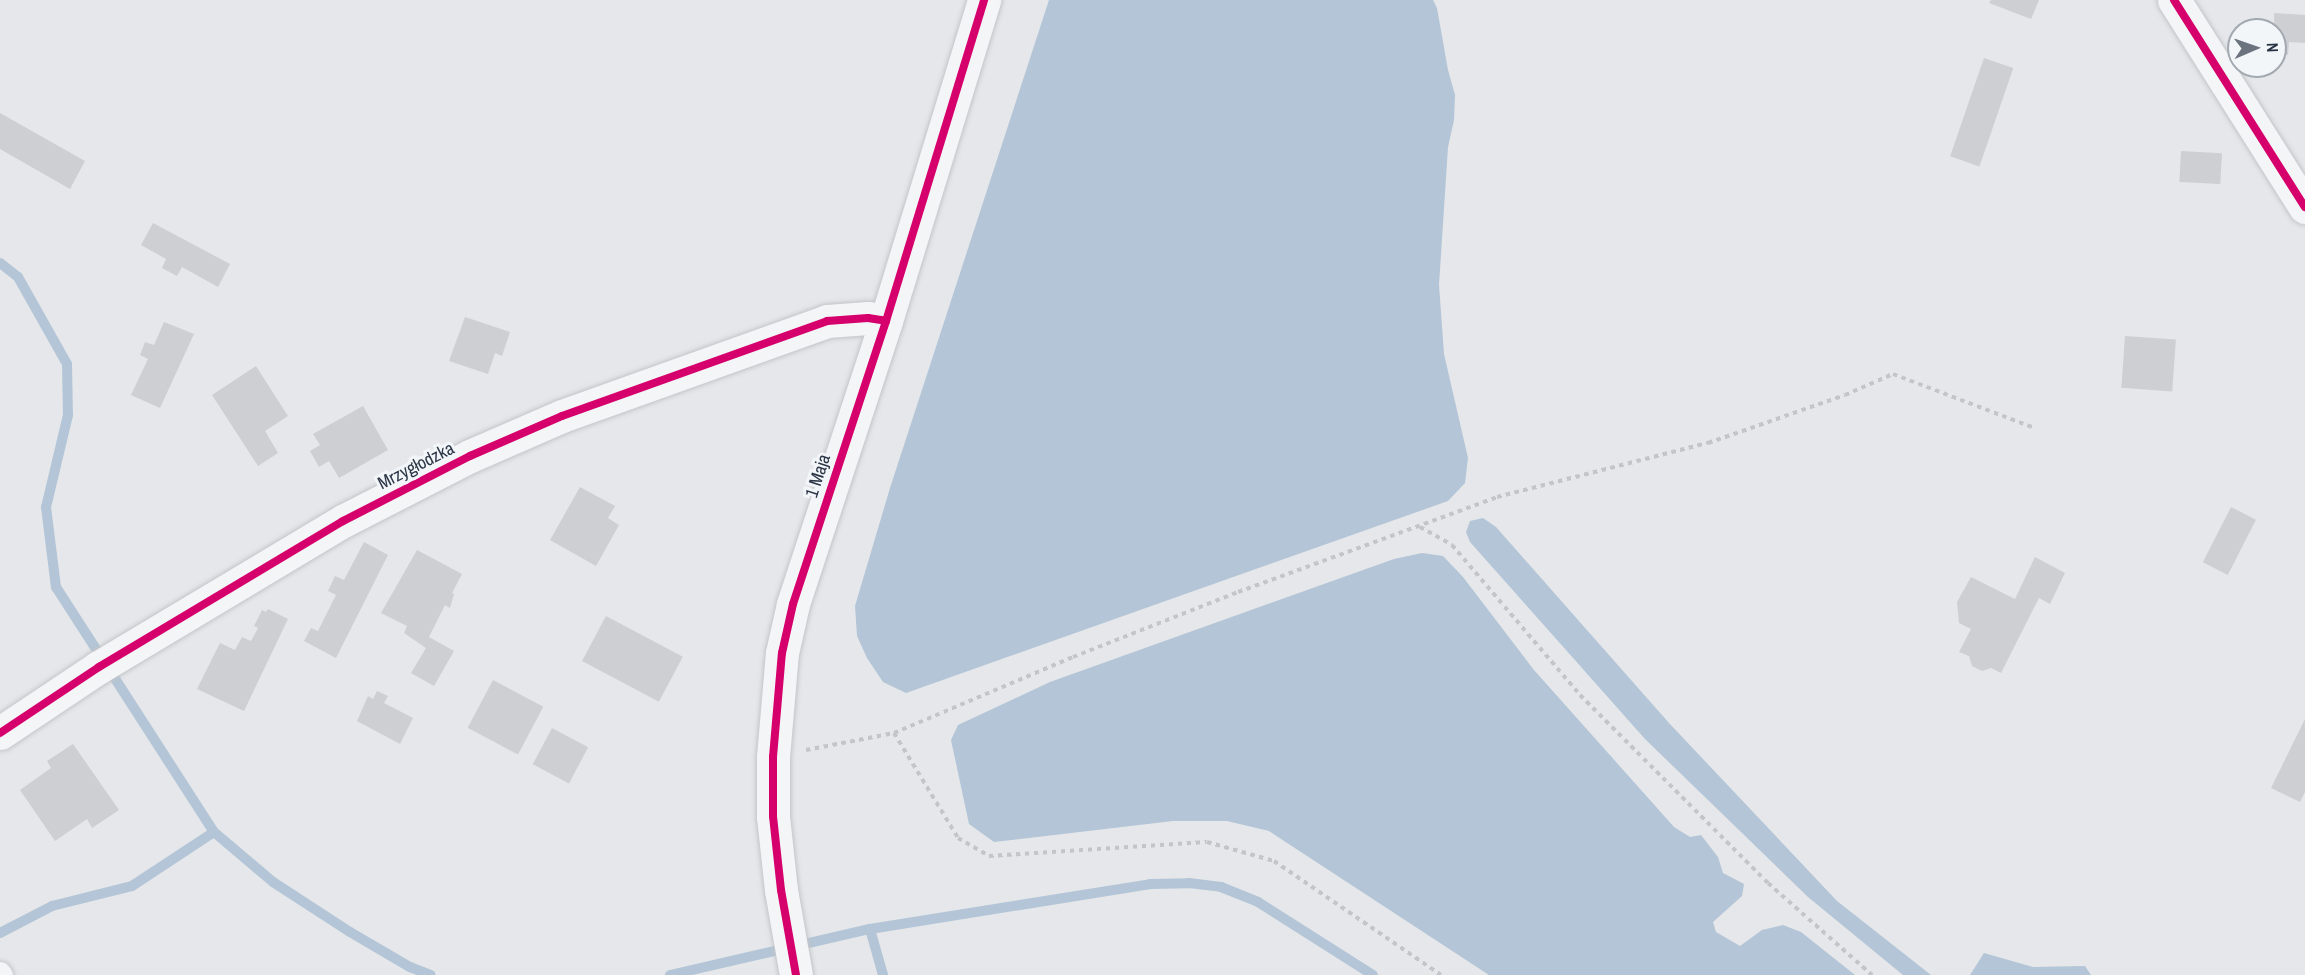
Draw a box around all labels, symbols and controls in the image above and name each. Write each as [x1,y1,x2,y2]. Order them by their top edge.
north arrow [2227,18,2287,78]
text: N [2262,42,2284,53]
street label: Mrzygłodzka [374,438,458,494]
street label: 1 Maja [801,452,835,500]

